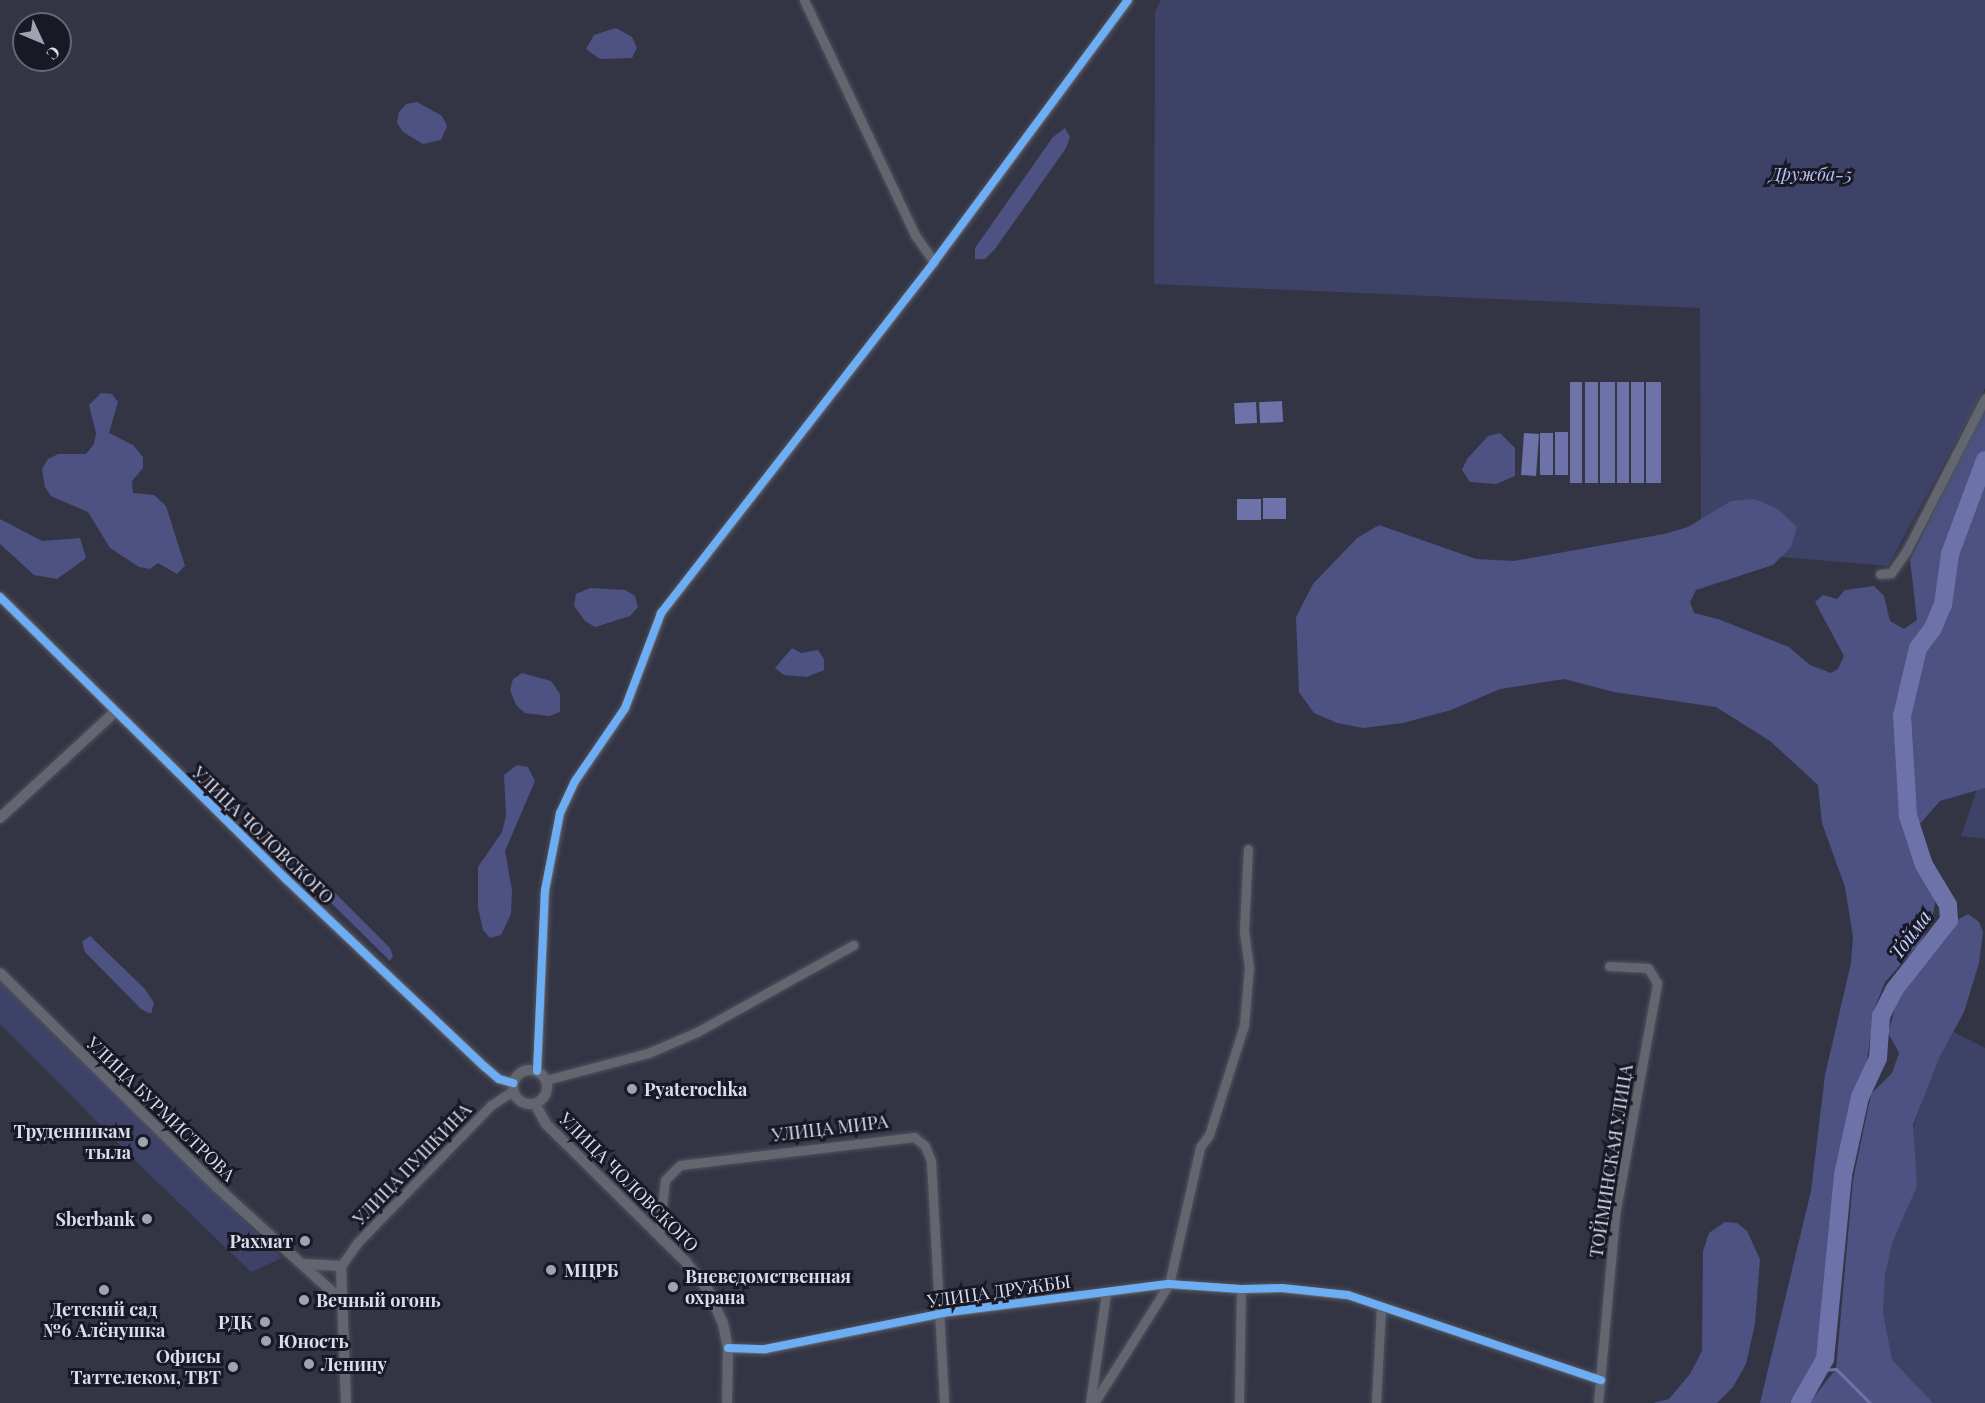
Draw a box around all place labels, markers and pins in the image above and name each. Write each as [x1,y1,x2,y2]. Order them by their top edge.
place label: Pyaterochka [644,1078,747,1100]
marker: Pyaterochka [625,1082,639,1096]
place label: Труденникам тыла [13,1121,131,1164]
marker: Труденникам тыла [136,1135,150,1149]
place label: Sberbank [56,1208,135,1230]
marker: Sberbank [140,1212,154,1226]
place label: Рахмат [230,1230,293,1252]
marker: Рахмат [298,1234,312,1248]
place label: МЦРБ [564,1259,618,1281]
marker: МЦРБ [542,1261,560,1279]
place label: Вневедомственная охрана [685,1266,851,1308]
marker: Вневедомственная охрана [666,1280,680,1294]
marker: Детский сад №6 Алёнушка [97,1283,111,1297]
place label: Вечный огонь [316,1289,441,1311]
marker: Вечный огонь [297,1293,311,1307]
place label: Детский сад №6 Алёнушка [43,1299,165,1342]
place label: РДК [218,1311,253,1333]
marker: РДК [258,1315,272,1329]
place label: Юность [278,1330,349,1352]
marker: Юность [259,1334,273,1348]
place label: Офисы Таттелеком, ТВТ [71,1346,221,1388]
place label: Ленину [321,1353,387,1375]
marker: Ленину [302,1357,316,1371]
marker: Офисы Таттелеком, ТВТ [226,1360,240,1374]

